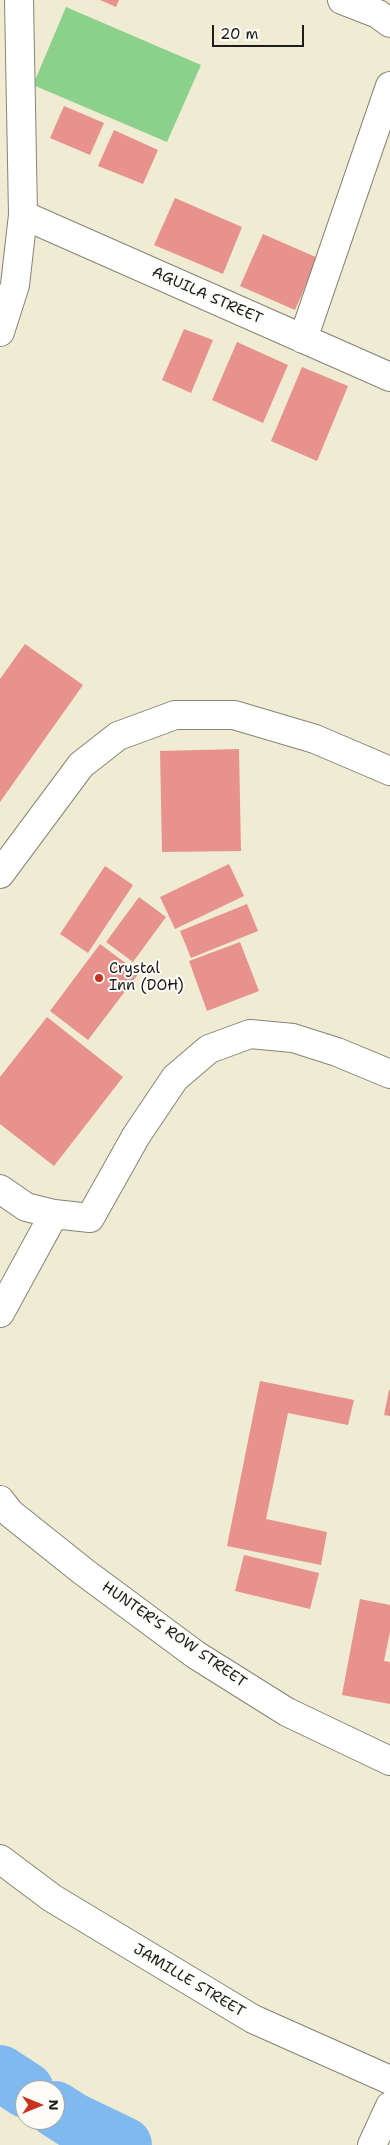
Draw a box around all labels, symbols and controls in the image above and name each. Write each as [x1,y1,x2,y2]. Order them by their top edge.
scale bar [215,15,308,47]
text: 20 m [220,24,259,44]
street label: AGUILA STREET [149,264,265,328]
place label: Crystal Inn (DOH) [109,960,184,995]
marker: Crystal Inn (DOH) [93,972,105,984]
street label: HUNTER'S ROW STREET [98,1578,250,1692]
street label: JAMILLE STREET [130,1941,248,2021]
north arrow [15,2080,65,2130]
text: N [45,2099,63,2111]

